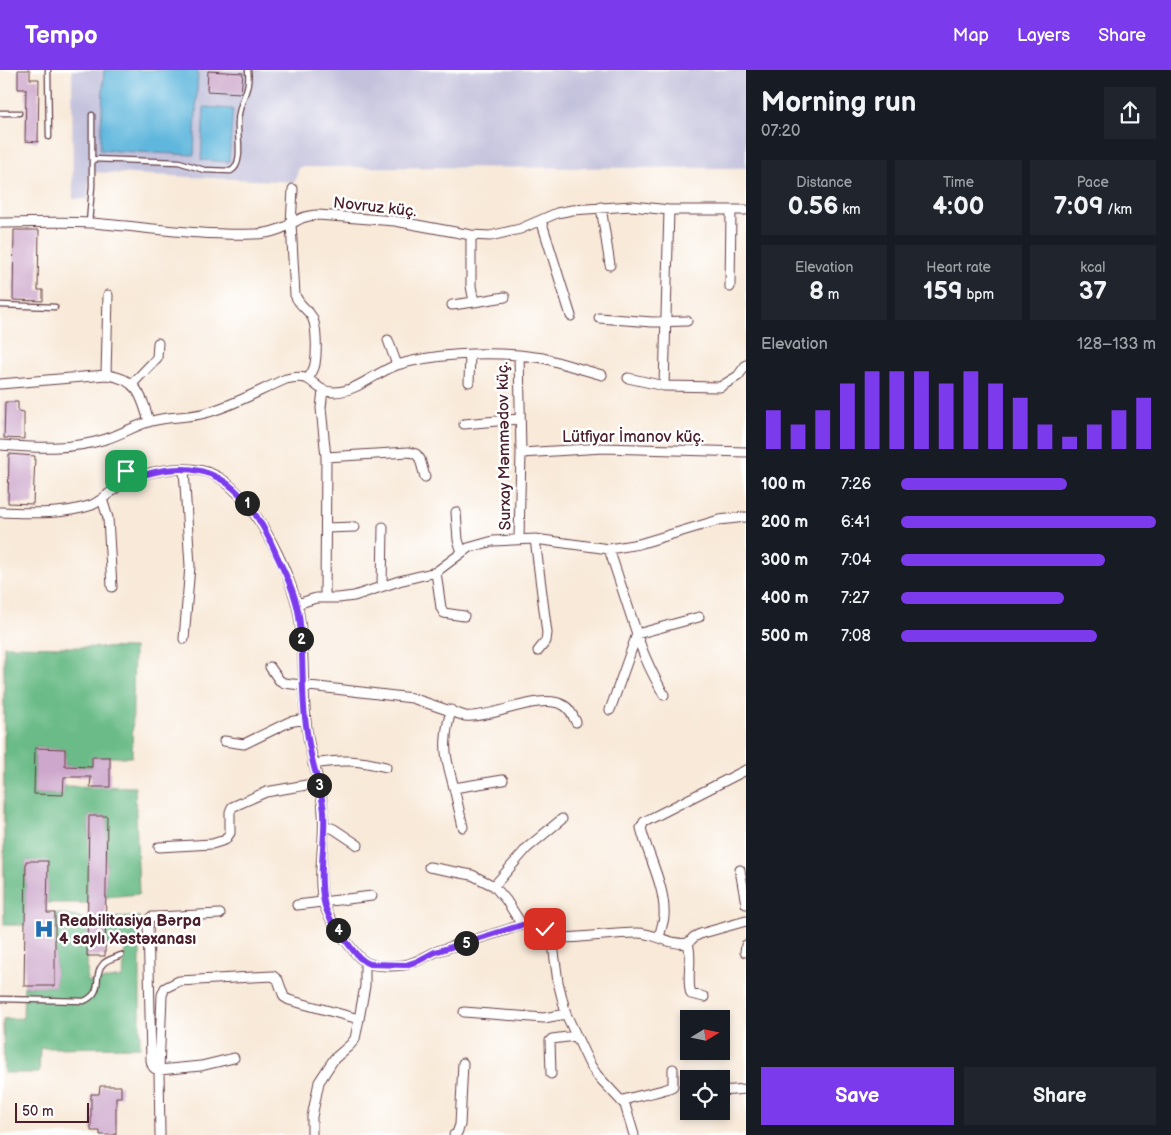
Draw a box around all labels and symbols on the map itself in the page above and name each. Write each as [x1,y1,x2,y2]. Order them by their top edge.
street label: Novruz küç. [332,194,417,221]
street label: Surxay Məmmədov küç. [494,361,515,530]
street label: Lütfiyar İmanov küç. [562,426,704,447]
pin [105,450,147,492]
pin: 1 [234,490,260,516]
pin: 2 [288,626,314,652]
pin: 3 [306,772,332,798]
pin [524,908,566,950]
place label: Reabilitasiya Bәrpa 4 saylı Xəstəxanası [59,912,201,949]
hospital icon: Reabilitasiya Bәrpa 4 saylı Xəstəxanası [33,918,55,940]
pin: 4 [326,918,350,942]
pin: 5 [454,930,478,956]
north arrow [680,1010,730,1060]
scale bar [15,1100,89,1123]

